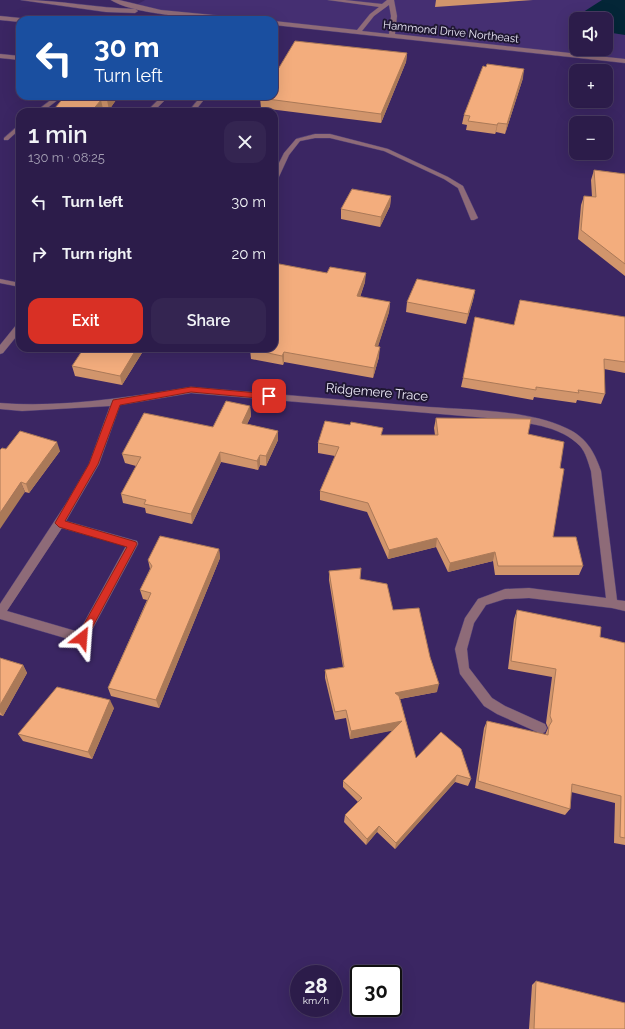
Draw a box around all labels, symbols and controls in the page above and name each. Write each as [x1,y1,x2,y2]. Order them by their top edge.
map controls [569,12,613,160]
button: sound [569,12,613,56]
street label: Hammond Drive Northeast [383,18,520,46]
text: 30 m [94,31,160,64]
icon: left [28,32,80,84]
button: + [569,64,613,108]
text: Turn left [94,65,163,86]
button: − [569,116,613,160]
text: 1 min [28,120,88,149]
button: close [224,121,266,163]
text: 130 m · 08:25 [28,150,105,165]
icon: left [28,191,50,213]
text: Turn left [62,193,123,211]
text: 30 m [231,193,266,211]
icon: right [28,243,50,265]
text: Turn right [62,245,132,263]
text: 20 m [231,245,266,263]
button: Exit [28,298,143,344]
button: Share [151,298,266,344]
pin [252,379,286,413]
street label: Ridgemere Trace [325,380,429,404]
icon: arrive [258,385,280,407]
position arrow [61,617,103,659]
speed limit sign: 30 [350,965,402,1017]
text: 28 [304,974,328,998]
text: km/h [303,995,329,1006]

